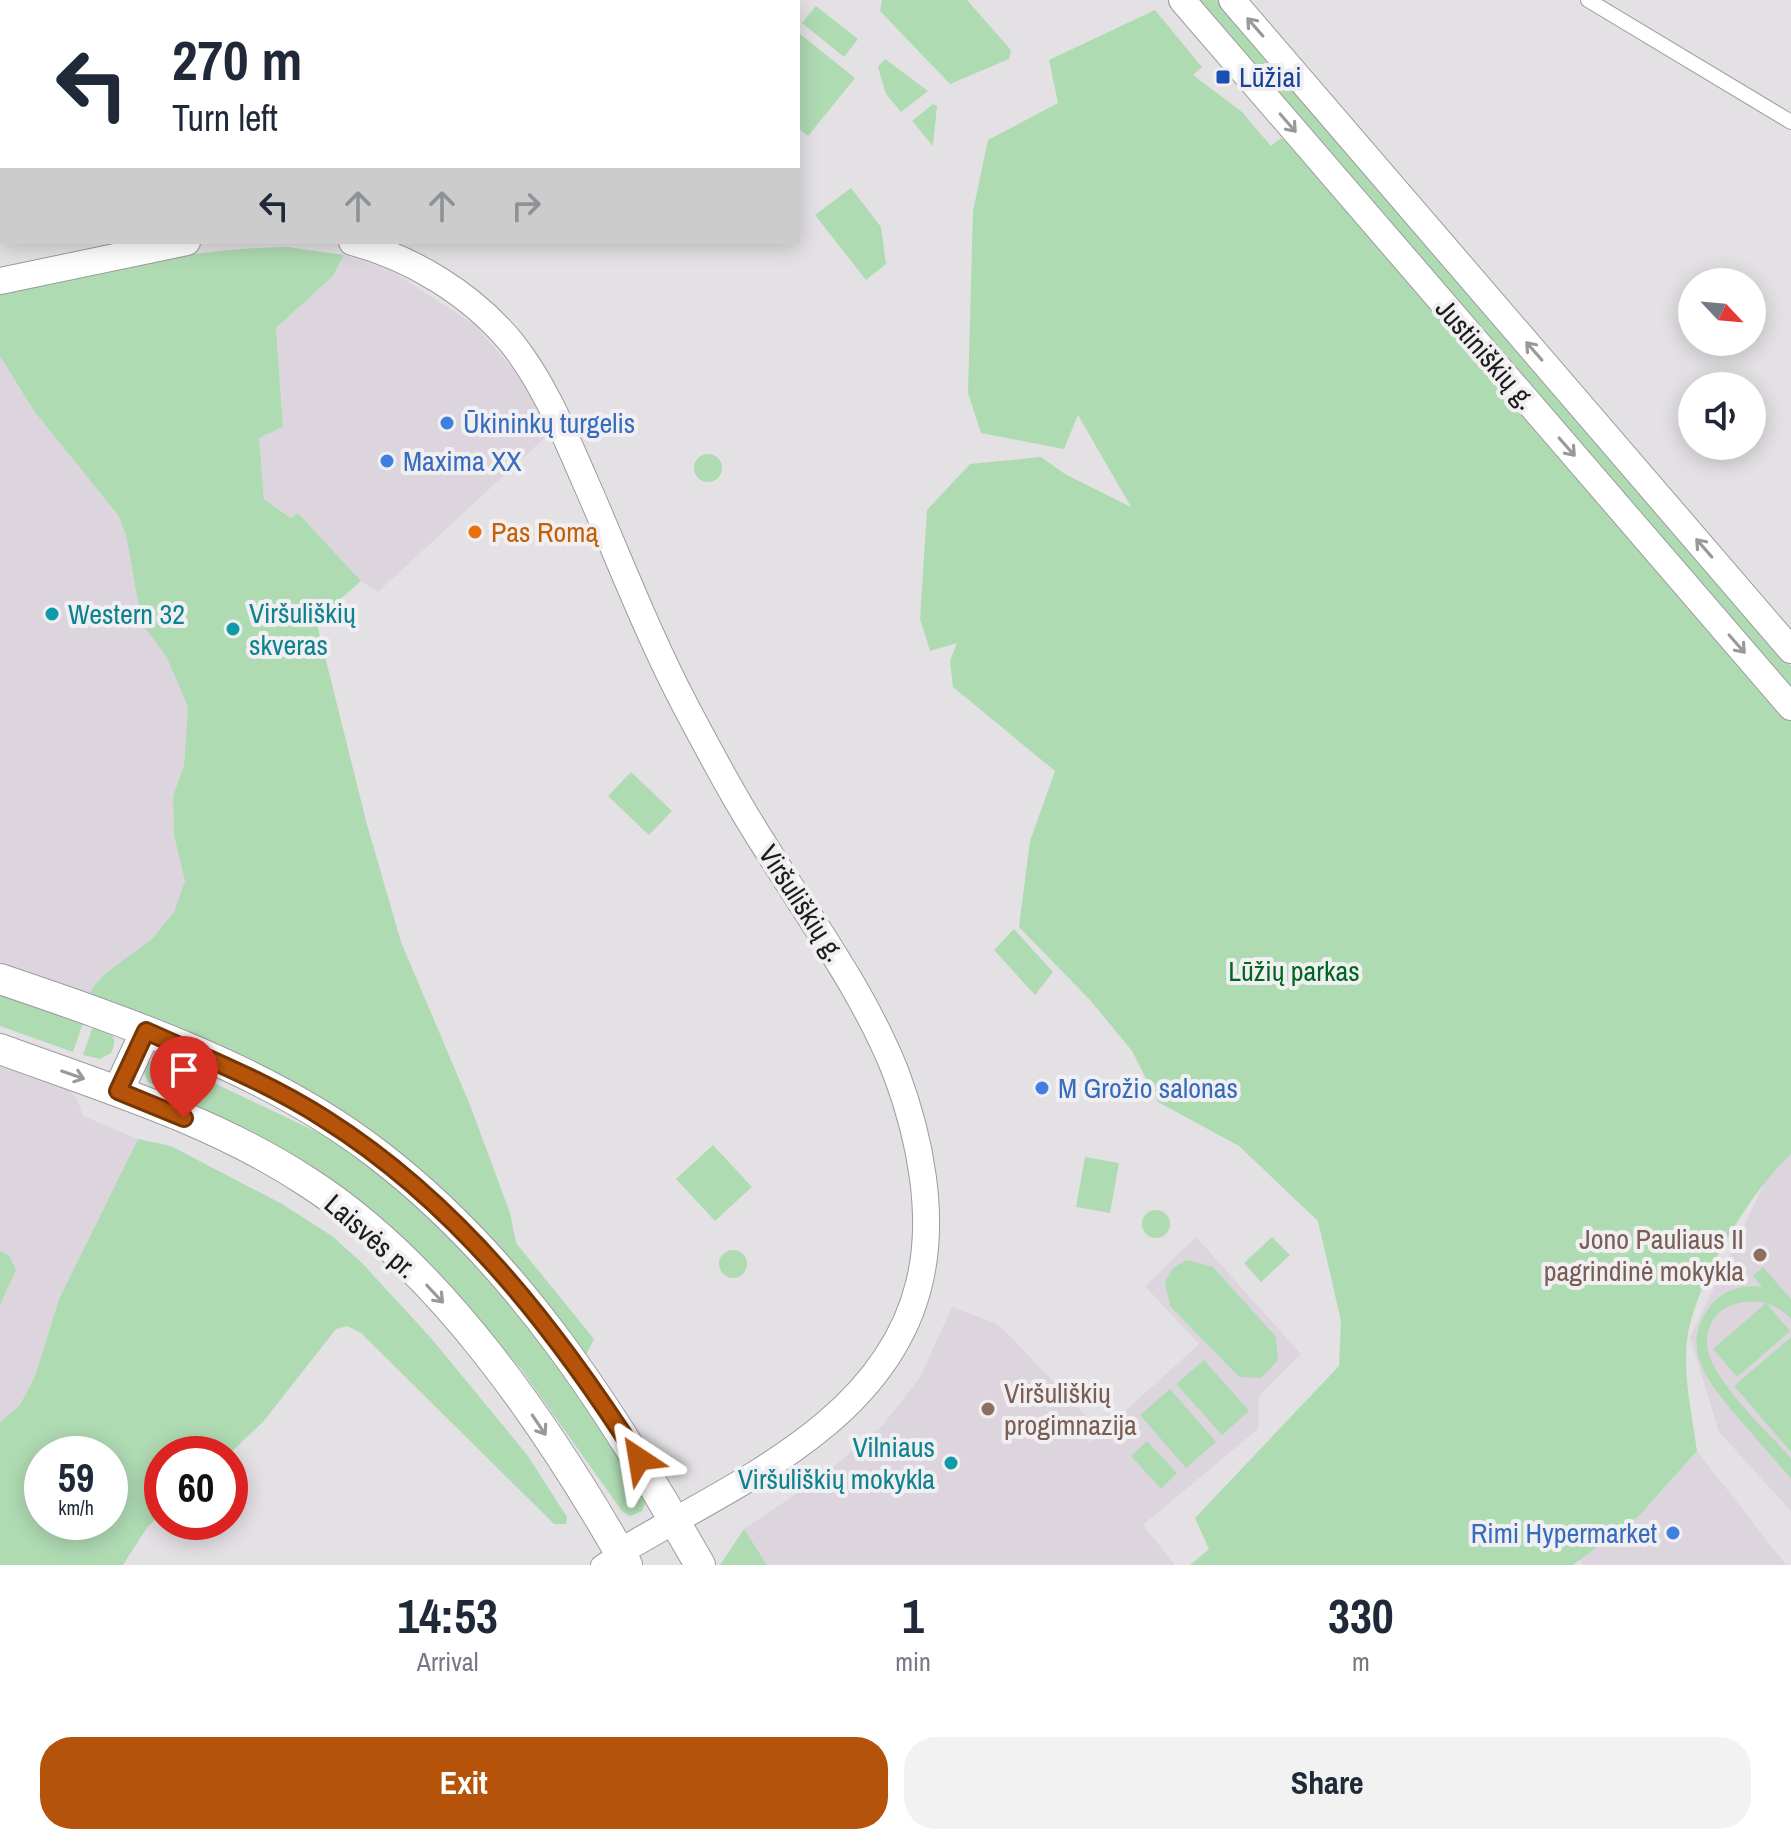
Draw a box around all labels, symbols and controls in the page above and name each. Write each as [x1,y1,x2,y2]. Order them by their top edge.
one-way arrow [1246,17,1264,37]
text: 270 m [172,22,302,97]
icon: left [40,32,144,136]
place label: Lūžiai [1239,58,1302,96]
marker: Lūžiai [1214,68,1232,86]
text: Turn left [172,94,278,142]
one-way arrow [1278,112,1296,132]
icon: left [252,184,296,228]
icon: ahead [336,184,380,228]
icon: ahead [420,184,464,228]
icon: right [504,184,548,228]
north arrow [1678,268,1766,356]
map controls [1678,268,1766,460]
street label: Justiniškių g. [1427,290,1545,418]
one-way arrow [1525,341,1543,362]
button: sound [1678,372,1766,460]
place label: Ūkininkų turgelis [463,404,635,442]
marker: Ūkininkų turgelis [438,414,456,432]
one-way arrow [1558,436,1576,457]
place label: Maxima XX [403,442,522,480]
marker: Maxima XX [378,452,396,470]
place label: Pas Romą [491,513,599,551]
marker: Pas Romą [466,523,484,541]
one-way arrow [1695,538,1713,558]
place label: Viršuliškių skveras [249,594,356,664]
place label: Western 32 [68,595,185,633]
marker: Western 32 [43,605,61,623]
marker: Viršuliškių skveras [224,620,242,638]
one-way arrow [1728,633,1746,653]
street label: Viršuliškių g. [750,837,854,969]
park label: Lūžių parkas [1228,952,1360,990]
pin [150,1036,218,1118]
icon: arrive [162,1048,206,1092]
one-way arrow [61,1069,86,1084]
place label: M Grožio salonas [1058,1069,1238,1107]
marker: M Grožio salonas [1033,1079,1051,1097]
street label: Laisvės pr. [317,1185,425,1287]
place label: Jono Pauliaus II pagrindinė mokykla [1544,1220,1744,1290]
marker: Jono Pauliaus II pagrindinė mokykla [1751,1246,1769,1264]
one-way arrow [425,1284,444,1304]
place label: Viršuliškių progimnazija [1004,1374,1137,1444]
marker: Viršuliškių progimnazija [979,1400,997,1418]
one-way arrow [530,1413,547,1435]
position arrow [597,1417,681,1501]
place label: Vilniaus Viršuliškių mokykla [738,1428,935,1498]
speed limit sign: 60 [144,1436,248,1540]
text: 59 [58,1451,94,1504]
marker: Vilniaus Viršuliškių mokykla [942,1454,960,1472]
text: km/h [58,1494,94,1521]
place label: Rimi Hypermarket [1471,1514,1657,1552]
marker: Rimi Hypermarket [1664,1524,1682,1542]
text: 14:53 [397,1583,498,1648]
text: 1 [902,1583,924,1648]
text: 330 [1328,1583,1394,1648]
text: Arrival [417,1644,478,1679]
text: min [895,1644,931,1679]
text: m [1352,1644,1370,1679]
button: Exit [40,1737,888,1829]
button: Share [904,1737,1751,1829]

